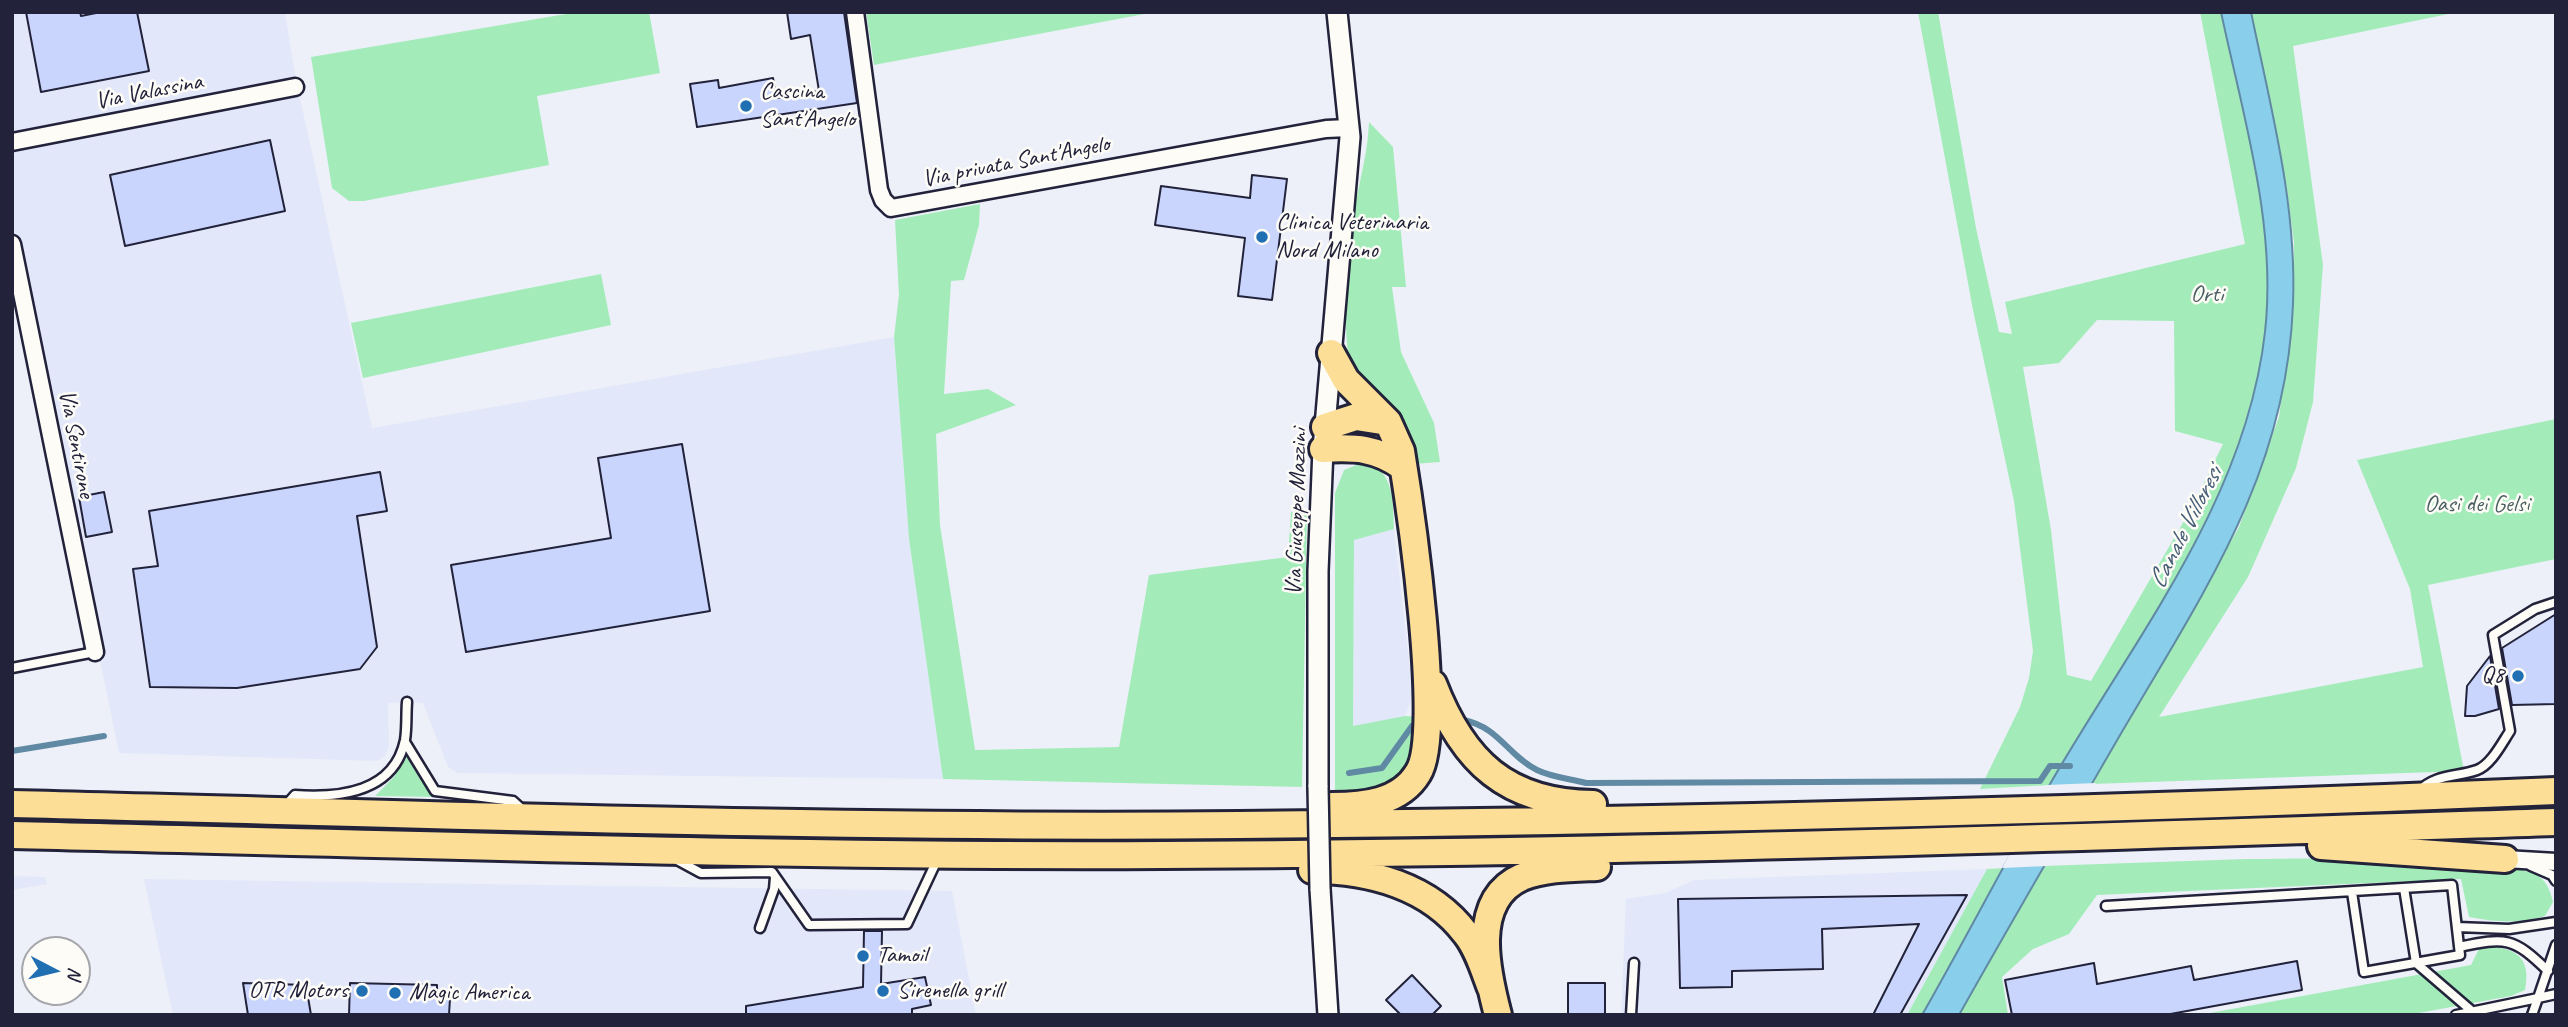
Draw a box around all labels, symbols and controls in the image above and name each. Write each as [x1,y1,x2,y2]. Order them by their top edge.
street label: Via Valassina [93,68,205,116]
place label: Cascina Sant'Angelo [760,78,855,134]
marker: Cascina Sant'Angelo [738,98,754,114]
street label: Via privata Sant'Angelo [920,130,1112,194]
place label: Clinica Veterinaria Nord Milano [1276,209,1428,265]
marker: Clinica Veterinaria Nord Milano [1254,229,1270,245]
park label: Orti [2191,281,2223,309]
street label: Via Sentirone [51,387,101,501]
street label: Via Giuseppe Mazzini [1280,428,1314,596]
water label: Canale Villoresi [2142,462,2230,594]
park label: Oasi dei Gelsi [2425,491,2529,519]
place label: Q8 [2481,662,2504,690]
marker: Q8 [2510,668,2526,684]
north arrow [21,936,91,1006]
place label: Tamoil [877,942,927,970]
marker: Tamoil [855,948,871,964]
text: N [62,966,87,981]
place label: OTR Motors [249,977,348,1005]
place label: Sirenella grill [897,977,1003,1005]
place label: Magic America [409,979,529,1007]
marker: OTR Motors [354,983,370,999]
marker: Sirenella grill [875,983,891,999]
marker: Magic America [387,985,403,1001]

